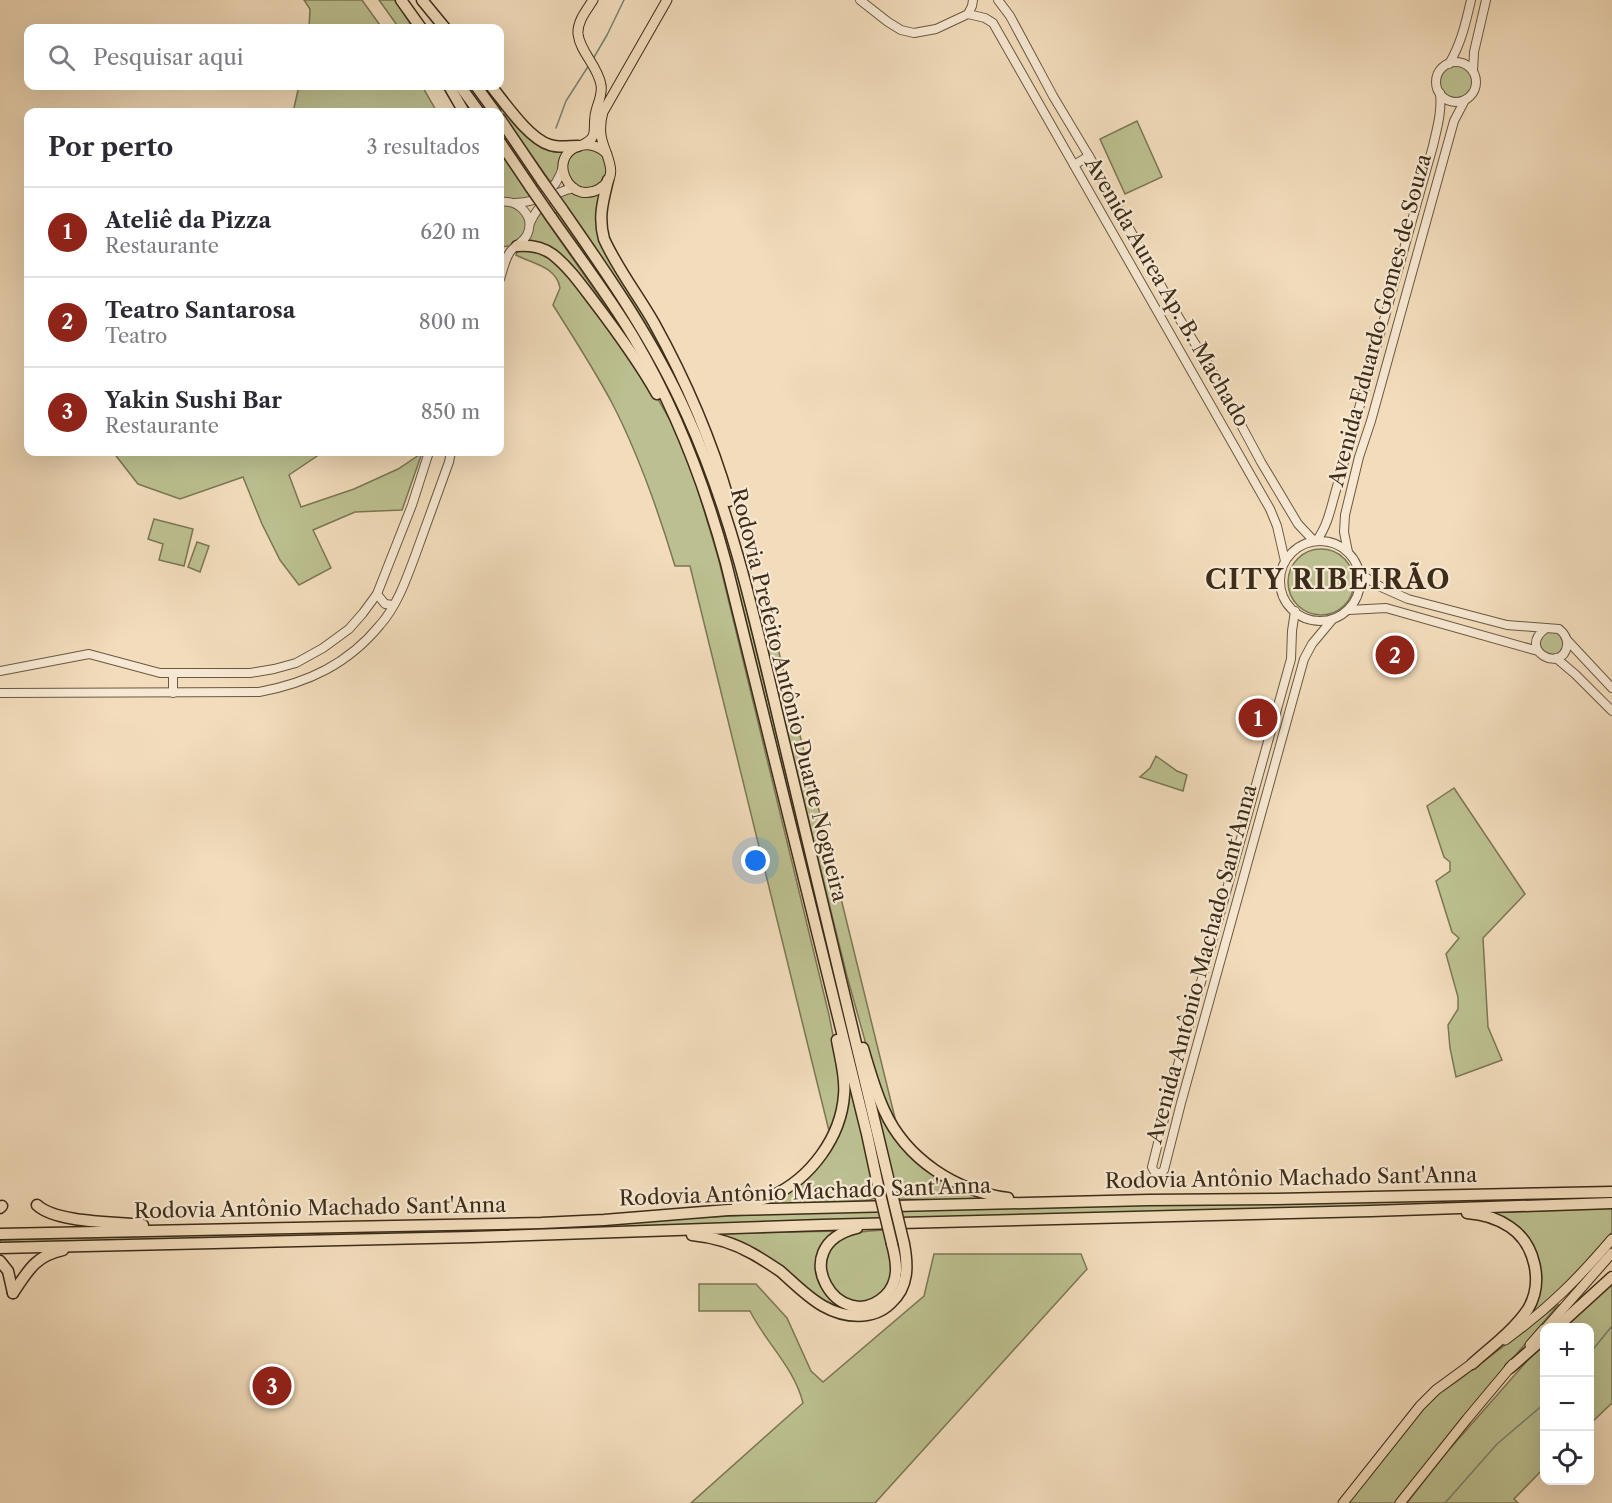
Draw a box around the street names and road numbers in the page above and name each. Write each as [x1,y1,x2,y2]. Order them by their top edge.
street label: Avenida Eduardo Gomes de Souza [1323,150,1436,490]
street label: Avenida Aurea Ap. B. Machado [1079,152,1255,431]
street label: Rodovia Prefeito Antônio Duarte Nogueira [726,486,853,905]
street label: Avenida Antônio Machado Sant'Anna [1141,781,1262,1147]
street label: Rodovia Antônio Machado Sant'Anna [1105,1162,1478,1193]
street label: Rodovia Antônio Machado Sant'Anna [618,1172,992,1210]
street label: Rodovia Antônio Machado Sant'Anna [134,1192,507,1223]

